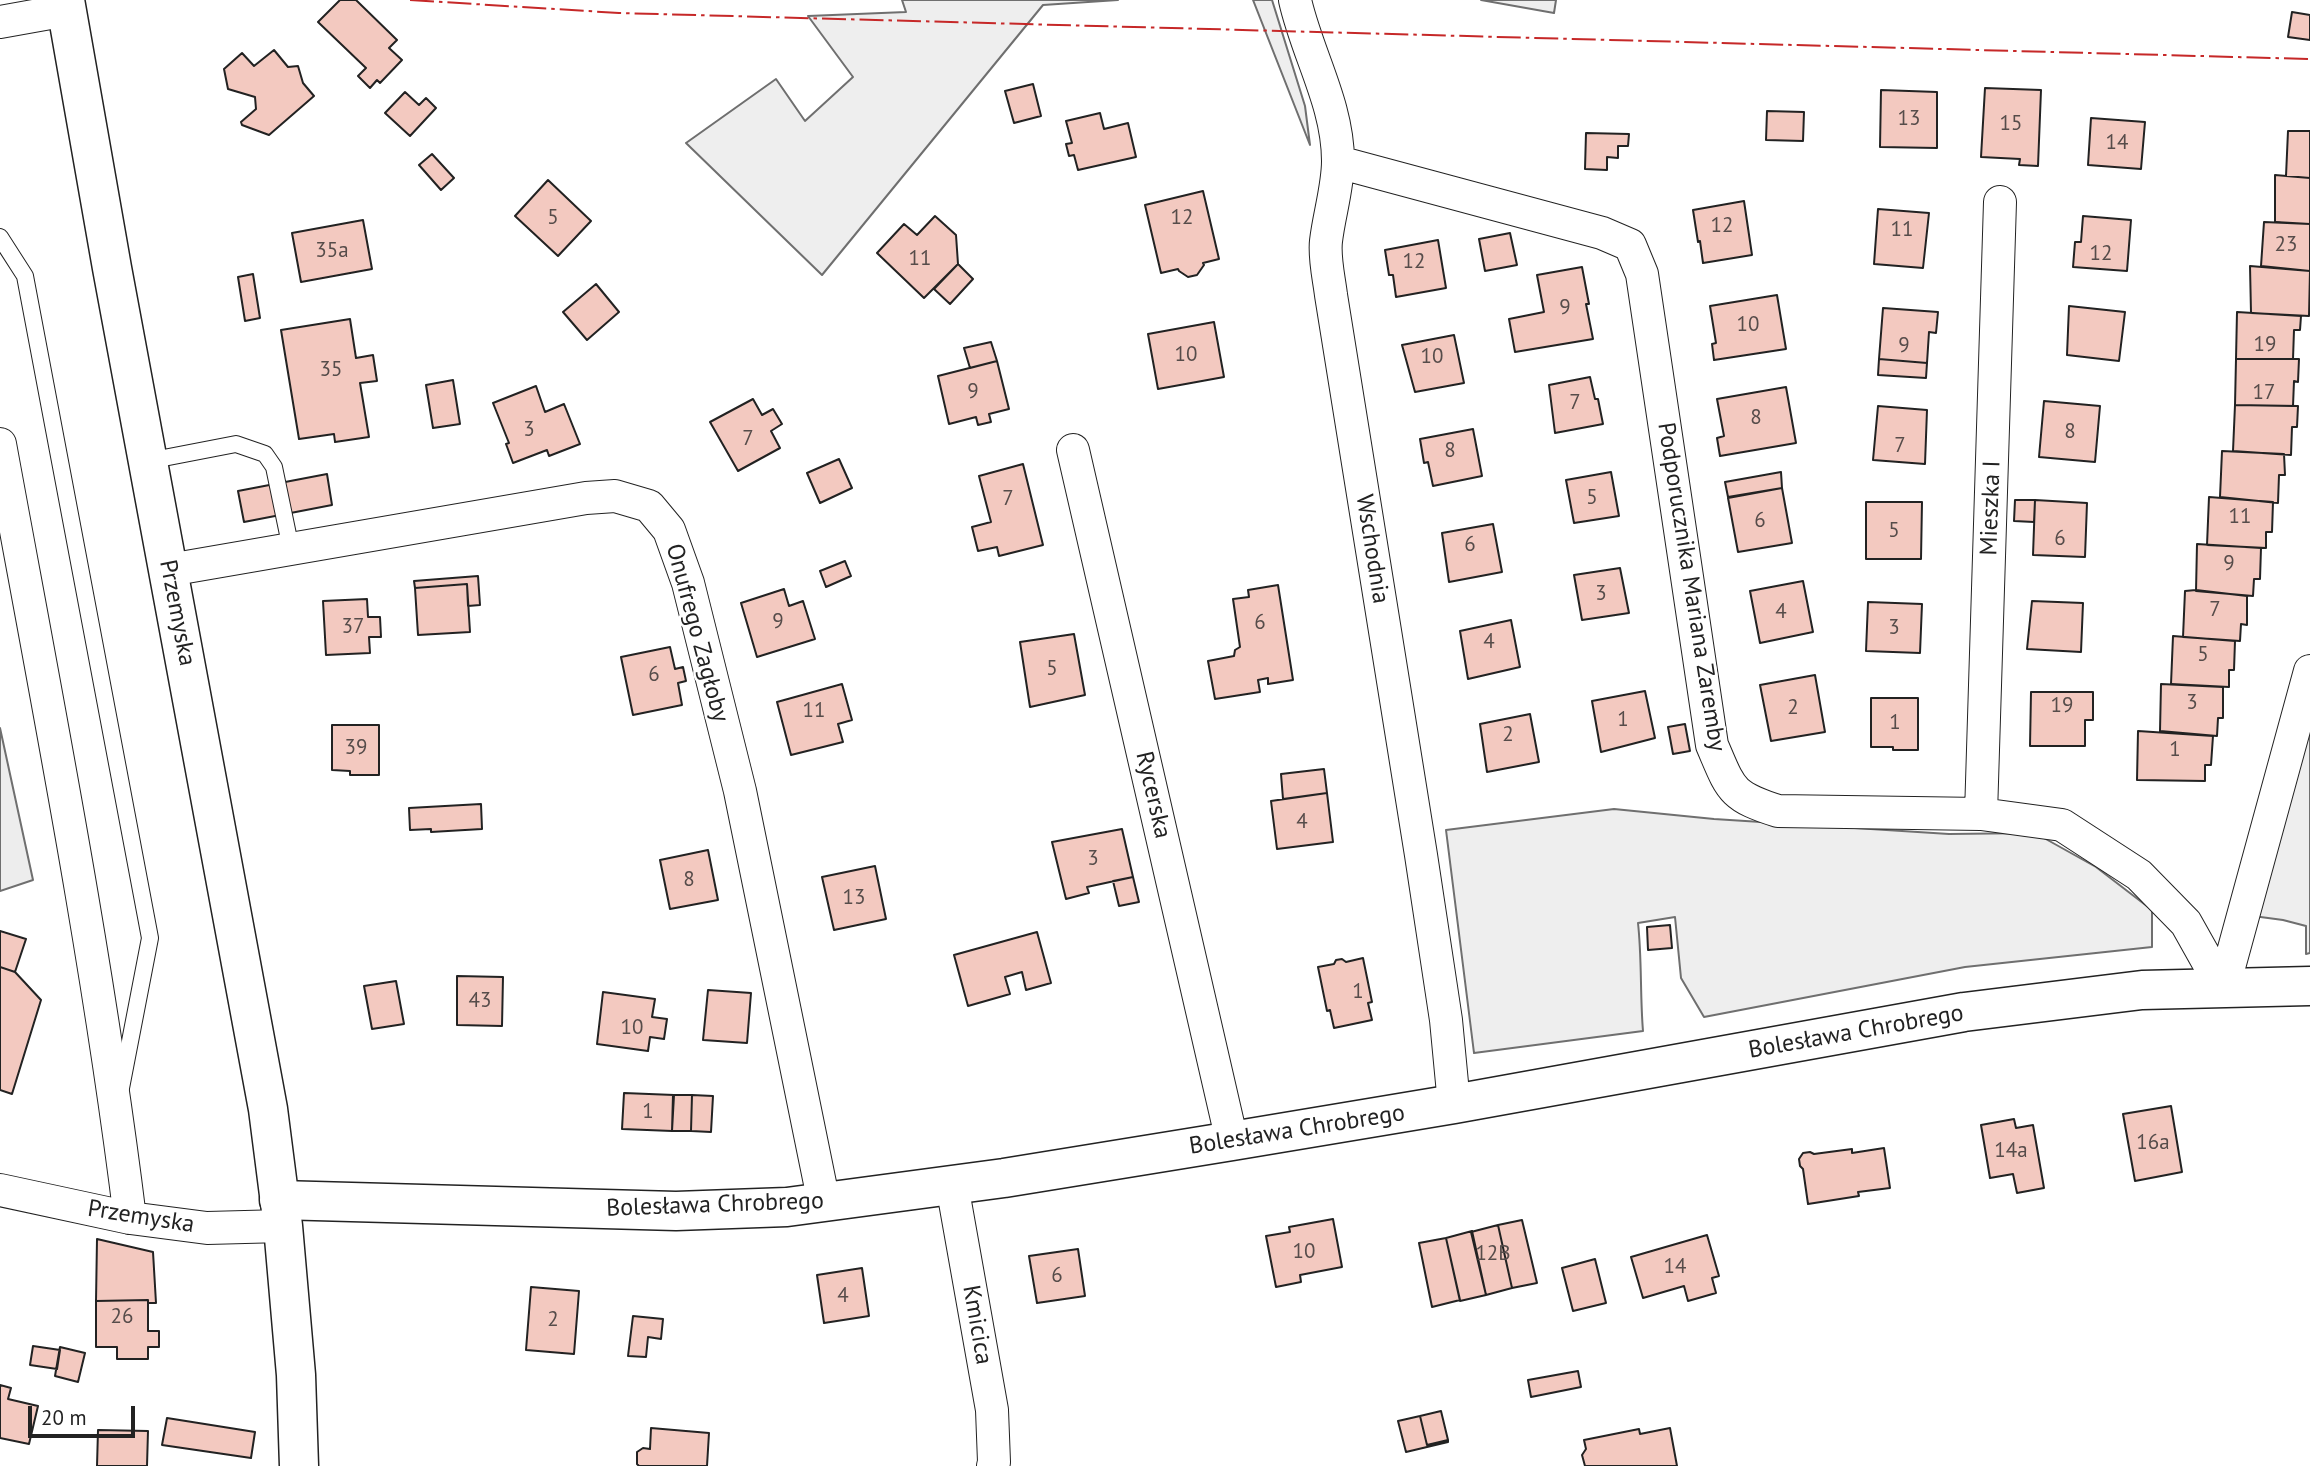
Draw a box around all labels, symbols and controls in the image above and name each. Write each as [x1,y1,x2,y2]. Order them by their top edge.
house number: 13 [1898,106,1920,132]
house number: 15 [2000,111,2022,137]
house number: 14 [2106,130,2128,156]
house number: 5 [547,205,559,231]
house number: 12 [1171,205,1193,231]
house number: 12 [1711,213,1733,239]
house number: 11 [1891,217,1913,243]
house number: 23 [2275,232,2297,258]
house number: 35a [315,238,349,264]
house number: 12 [2090,241,2112,267]
house number: 11 [909,246,931,272]
house number: 12 [1403,249,1425,275]
house number: 9 [1559,295,1571,321]
house number: 10 [1737,312,1759,338]
house number: 19 [2254,332,2276,358]
house number: 9 [1898,333,1910,359]
house number: 10 [1175,342,1197,368]
house number: 10 [1421,344,1443,370]
house number: 35 [320,357,342,383]
house number: 9 [967,379,979,405]
house number: 17 [2253,380,2275,406]
house number: 7 [1569,390,1581,416]
house number: 8 [1750,405,1762,431]
house number: 3 [523,417,535,443]
house number: 8 [2064,419,2076,445]
street label: Podporucznika Mariana Zaremby [1651,420,1731,754]
house number: 7 [742,426,754,452]
house number: 7 [1894,433,1906,459]
house number: 8 [1444,438,1456,464]
street label: Mieszka I [1975,460,2007,556]
house number: 5 [1586,485,1598,511]
house number: 7 [1002,486,1014,512]
street label: Wschodnia [1349,492,1395,606]
house number: 11 [2229,504,2251,530]
house number: 6 [1754,508,1766,534]
house number: 5 [1888,518,1900,544]
house number: 6 [2054,526,2066,552]
house number: 6 [1464,532,1476,558]
street label: Onufrego Zagłoby [659,541,735,725]
house number: 9 [2223,551,2235,577]
street label: Przemyska [153,558,201,668]
house number: 3 [1595,581,1607,607]
house number: 7 [2209,597,2221,623]
house number: 4 [1775,599,1787,625]
house number: 9 [772,609,784,635]
house number: 6 [1254,610,1266,636]
house number: 37 [342,614,364,640]
house number: 3 [1888,615,1900,641]
house number: 4 [1483,629,1495,655]
house number: 5 [2197,642,2209,668]
house number: 5 [1046,656,1058,682]
house number: 6 [648,662,660,688]
house number: 3 [2186,690,2198,716]
house number: 19 [2051,693,2073,719]
house number: 2 [1787,695,1799,721]
house number: 11 [803,698,825,724]
house number: 1 [1617,707,1629,733]
house number: 1 [1889,710,1901,736]
house number: 2 [1502,722,1514,748]
house number: 39 [345,735,367,761]
house number: 1 [2169,737,2181,763]
street label: Rycerska [1129,749,1177,841]
house number: 4 [1296,809,1308,835]
house number: 3 [1087,846,1099,872]
house number: 8 [683,867,695,893]
house number: 13 [843,885,865,911]
house number: 1 [1352,979,1364,1005]
house number: 43 [469,988,491,1014]
street label: Bolesława Chrobrego [1746,999,1966,1065]
house number: 10 [621,1015,643,1041]
house number: 1 [642,1099,654,1125]
street label: Bolesława Chrobrego [1187,1099,1407,1161]
house number: 16a [2136,1130,2170,1156]
house number: 14a [1994,1138,2028,1164]
street label: Bolesława Chrobrego [606,1187,824,1223]
street label: Przemyska [86,1194,196,1240]
house number: 10 [1293,1239,1315,1265]
house number: 12B [1475,1241,1511,1267]
house number: 14 [1664,1254,1686,1280]
house number: 6 [1051,1263,1063,1289]
house number: 4 [837,1283,849,1309]
street label: Kmicica [956,1283,998,1367]
house number: 26 [111,1304,133,1330]
house number: 2 [547,1307,559,1333]
scale bar [32,1392,138,1436]
text: 20 m [41,1404,87,1431]

